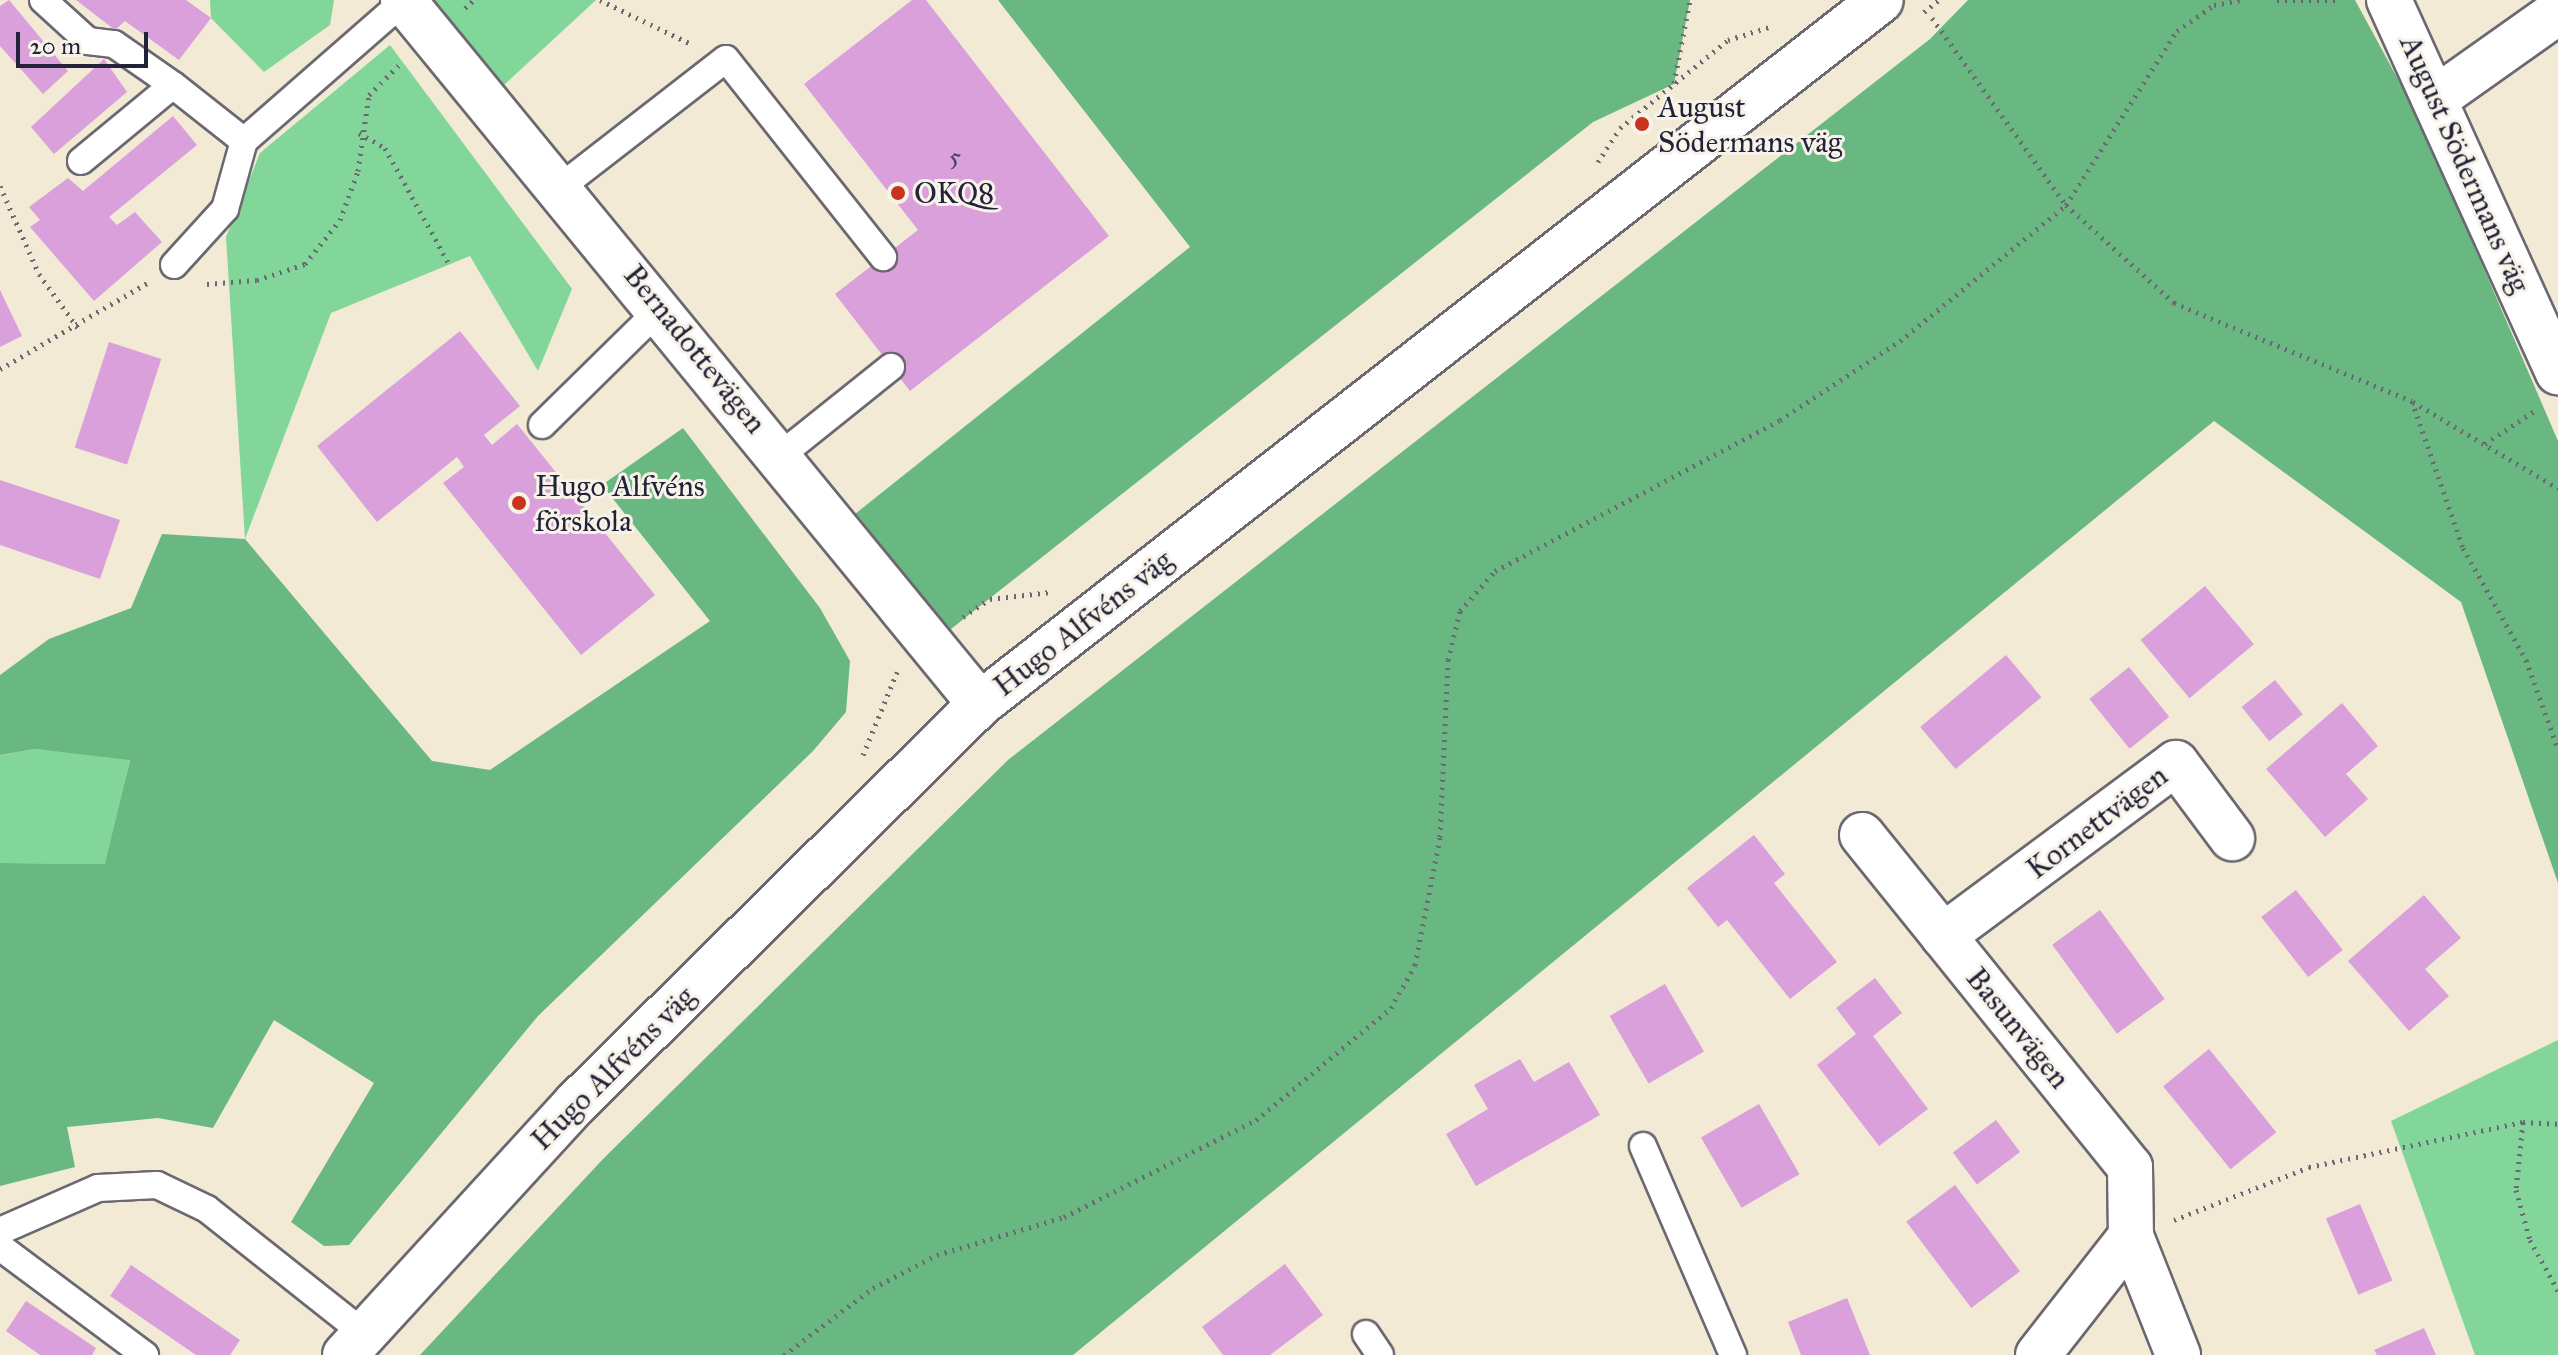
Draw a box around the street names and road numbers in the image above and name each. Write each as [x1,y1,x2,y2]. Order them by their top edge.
street label: August Södermans väg [2392,30,2538,298]
street label: Bernadottevägen [616,258,774,440]
street label: Hugo Alfvéns väg [986,542,1180,704]
street label: Kornettvägen [2019,757,2175,887]
street label: Basunvägen [1958,960,2078,1096]
street label: Hugo Alfvéns väg [524,979,702,1157]

